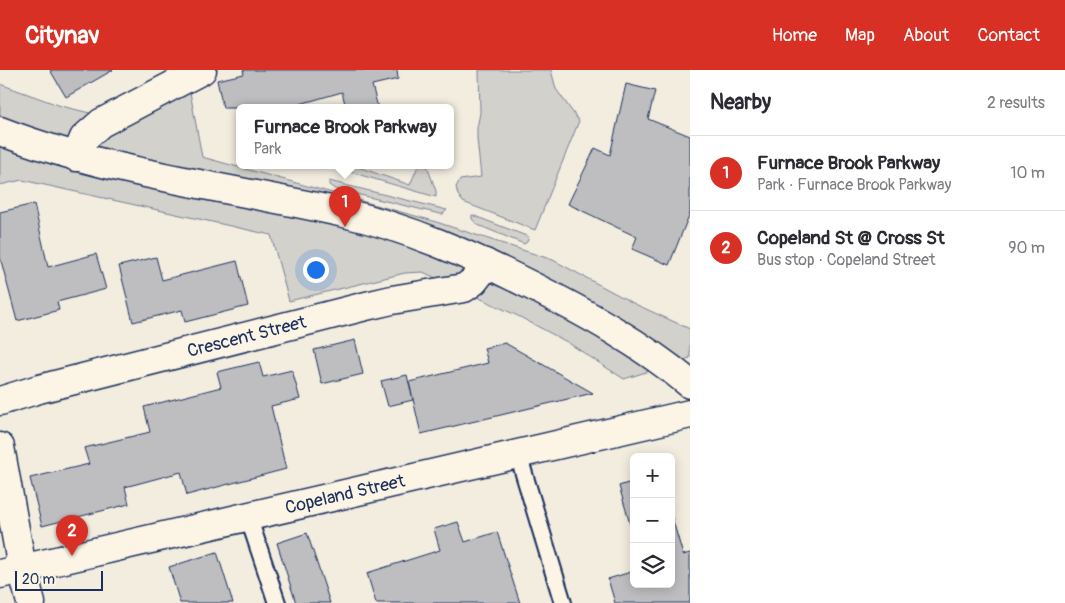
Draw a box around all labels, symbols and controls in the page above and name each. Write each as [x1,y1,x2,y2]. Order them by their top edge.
text: Citynav [25,21,100,50]
text: Home [772,24,817,47]
text: Map [845,24,875,47]
text: About [903,24,949,47]
text: Contact [977,24,1040,47]
text: Nearby [710,89,771,116]
text: 2 results [987,93,1045,113]
popup [236,104,454,169]
text: Furnace Brook Parkway [253,115,437,139]
text: Park [253,139,281,159]
text: Furnace Brook Parkway [757,151,940,175]
text: 1 [723,163,729,183]
text: 10 m [1010,163,1045,183]
text: Park · Furnace Brook Parkway [757,175,951,195]
pin: 1 [329,186,361,227]
text: Copeland St @ Cross St [757,226,945,250]
text: 2 [722,238,730,258]
text: 90 m [1008,238,1045,258]
text: Bus stop · Copeland Street [757,250,935,270]
your location [303,257,329,283]
street label: Crescent Street [185,310,309,362]
map controls [630,453,675,588]
button: + [630,453,675,498]
street label: Copeland Street [283,469,408,519]
button: − [630,498,675,543]
pin: 2 [56,515,88,556]
button: layers [630,543,675,588]
scale bar [15,568,102,591]
text: 20 m [22,571,55,588]

